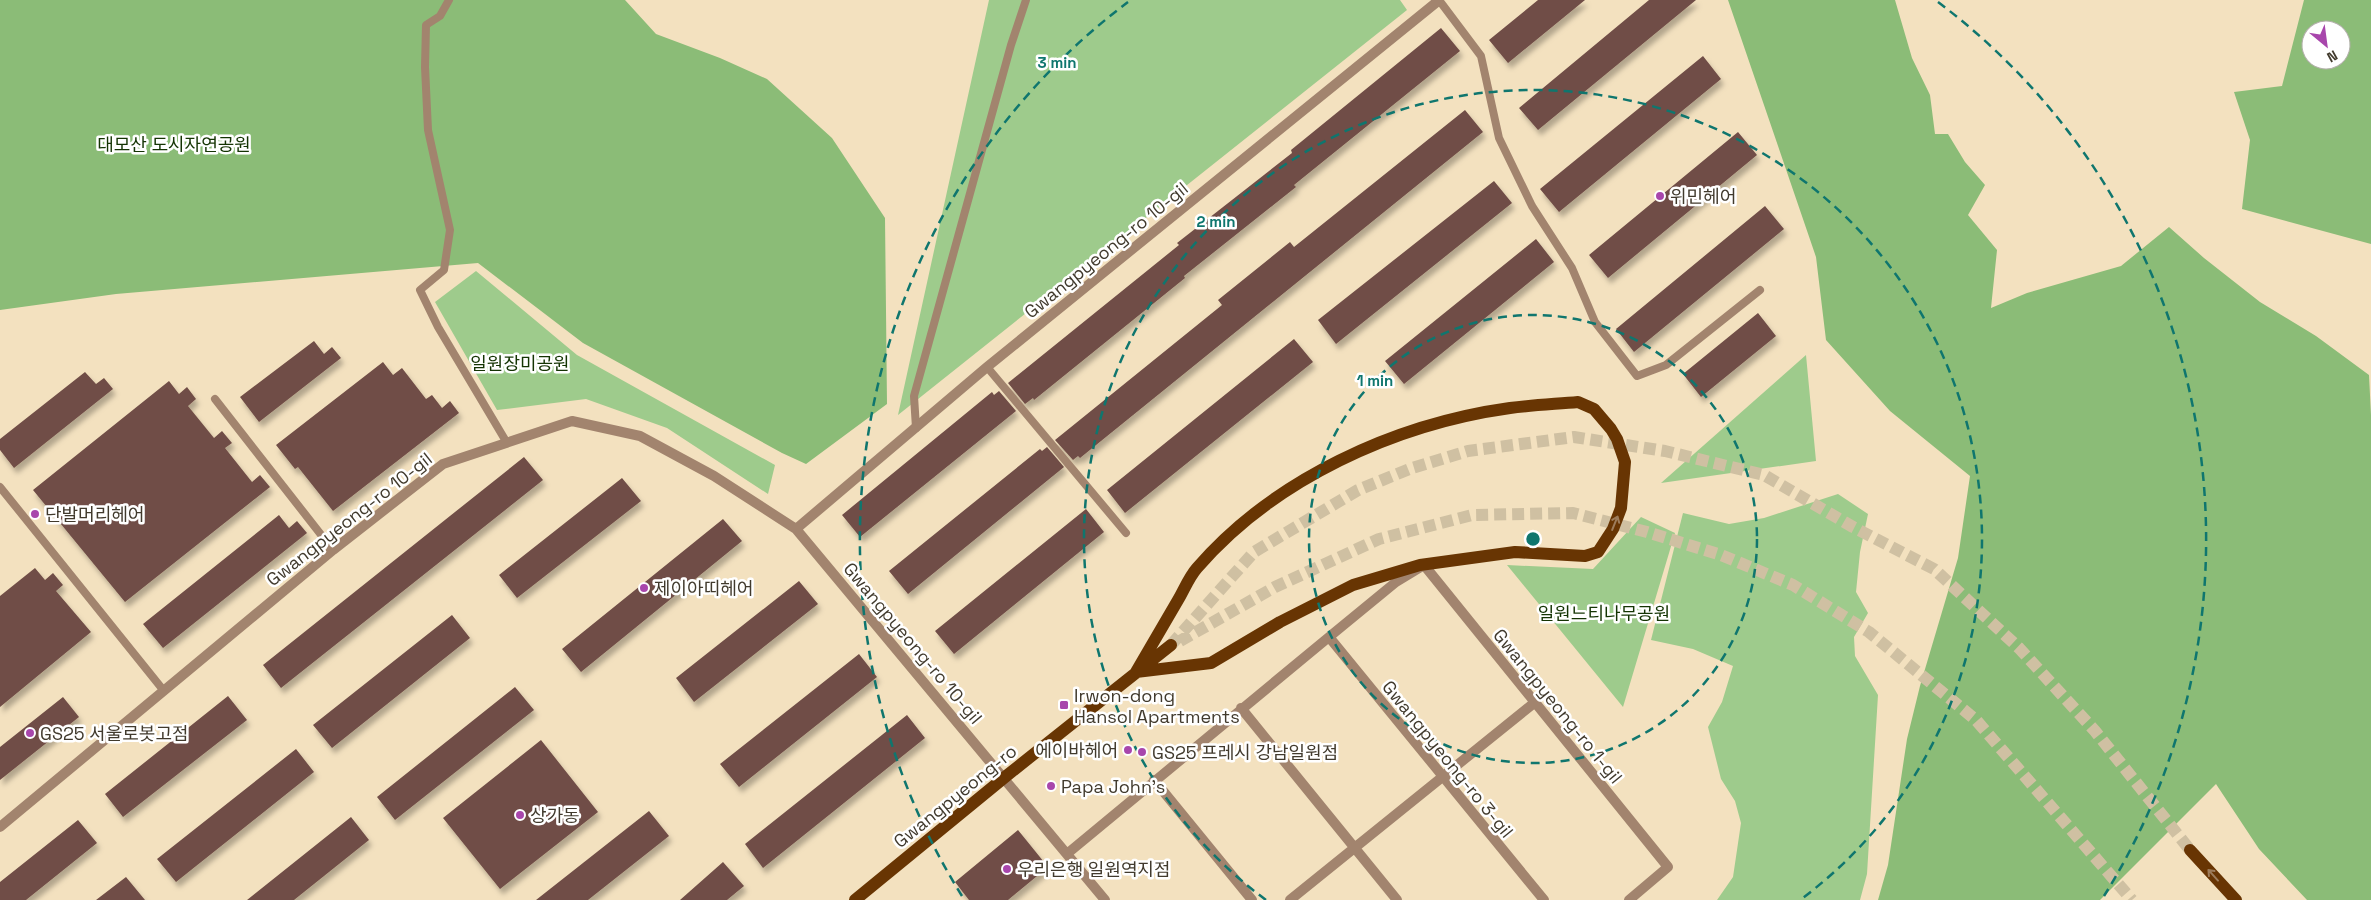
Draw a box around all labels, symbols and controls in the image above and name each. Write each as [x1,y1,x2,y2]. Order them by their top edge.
north arrow [2301,20,2351,70]
text: N [2324,46,2341,67]
text: 3 min [1038,53,1076,72]
park label: 대모산 도시자연공원 [97,133,251,156]
street label: Gwangpyeong-ro 10-gil [1019,177,1193,323]
place label: 위민헤어 [1670,185,1736,208]
marker: 위민헤어 [1654,190,1666,202]
text: 2 min [1197,212,1235,231]
park label: 일원장미공원 [470,352,570,375]
text: 1 min [1357,371,1393,390]
street label: Gwangpyeong-ro 10-gil [262,447,436,591]
place label: 단발머리헤어 [45,503,144,526]
marker: 단발머리헤어 [29,508,41,520]
one-way arrow [1611,516,1621,531]
centre of rings [1524,530,1542,548]
street label: Gwangpyeong-ro 10-gil [839,557,987,729]
place label: 제이아띠헤어 [654,577,753,600]
marker: 제이아띠헤어 [638,582,650,594]
park label: 일원느티나무공원 [1538,602,1670,625]
street label: Gwangpyeong-ro 1-gil [1488,624,1628,788]
street label: Gwangpyeong-ro 3-gil [1377,676,1519,842]
place label: Irwon-dong Hansol Apartments [1074,684,1240,728]
marker: Irwon-dong Hansol Apartments [1058,699,1070,711]
place label: GS25 서울로봇고점 [40,722,189,745]
marker: GS25 서울로봇고점 [24,727,36,739]
street label: Gwangpyeong-ro [889,739,1021,853]
place label: 에이바헤어 [1035,739,1118,762]
place label: GS25 프레시 강남일원점 [1152,741,1338,764]
marker: 에이바헤어 [1122,744,1134,756]
marker: GS25 프레시 강남일원점 [1136,746,1148,758]
place label: Papa John's [1061,775,1165,798]
marker: Papa John's [1045,780,1057,792]
place label: 상가동 [530,804,580,827]
marker: 상가동 [514,809,526,821]
place label: 우리은행 일원역지점 [1017,858,1171,881]
marker: 우리은행 일원역지점 [1001,863,1013,875]
one-way arrow [2207,868,2219,881]

